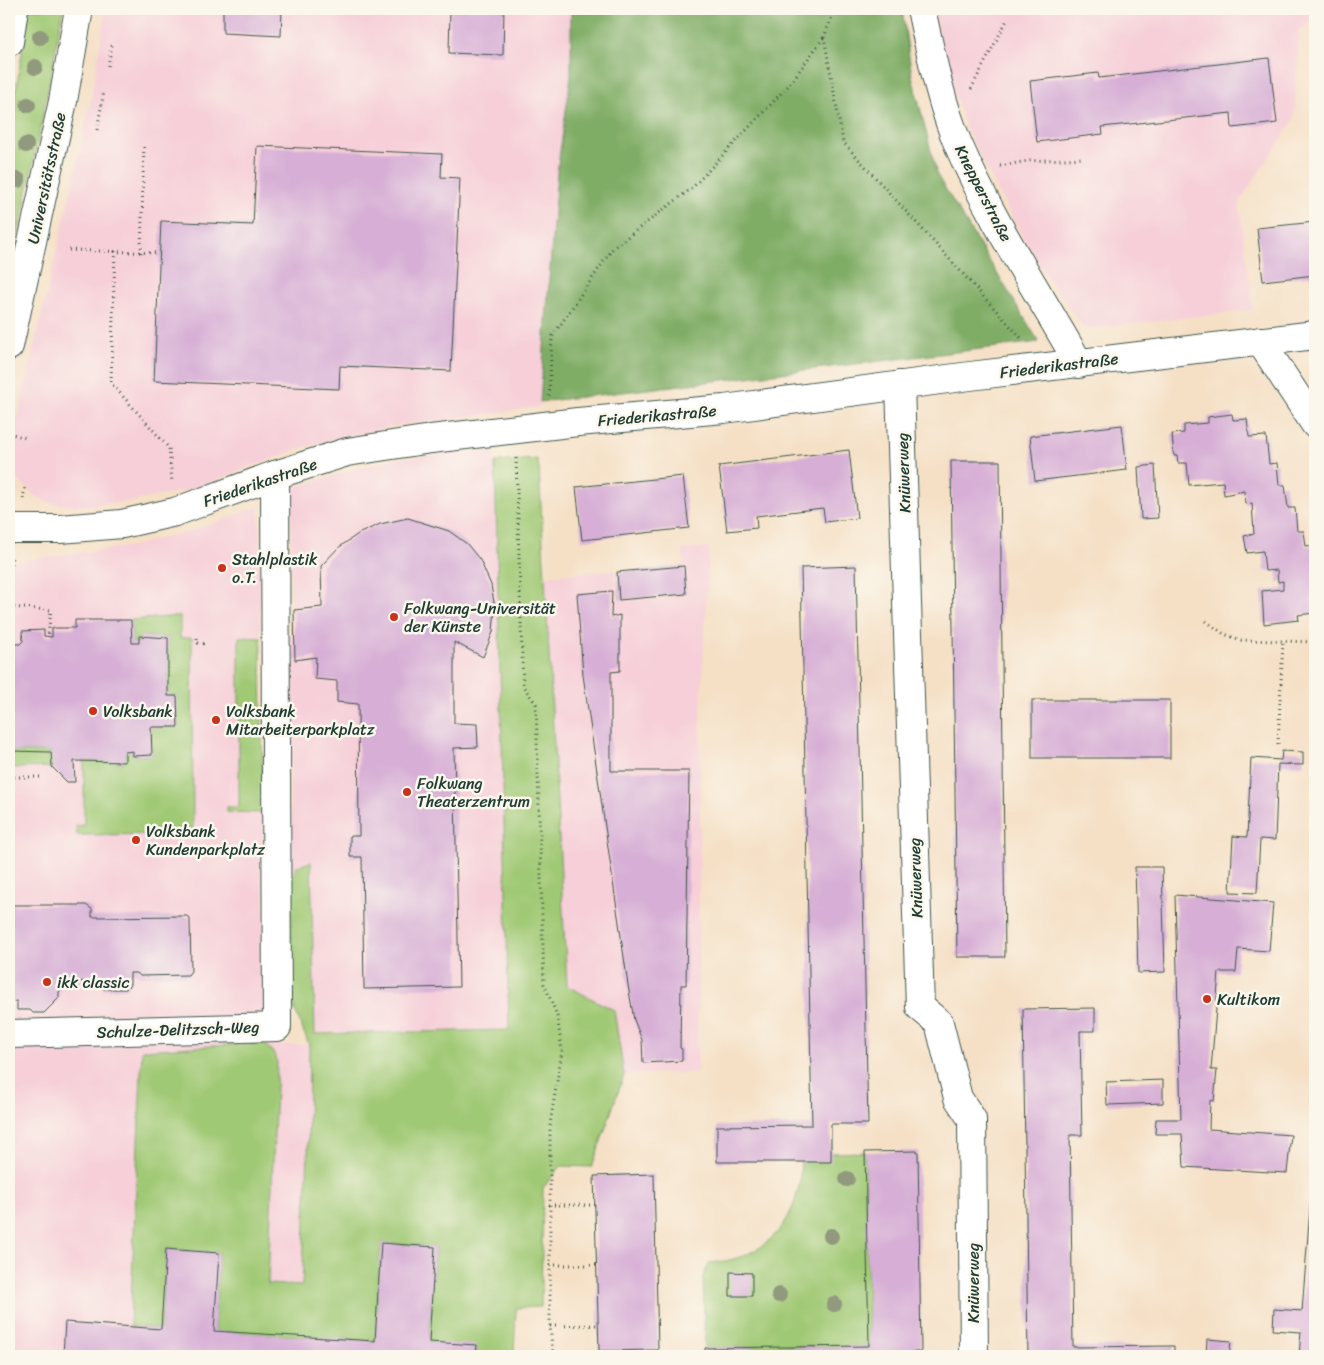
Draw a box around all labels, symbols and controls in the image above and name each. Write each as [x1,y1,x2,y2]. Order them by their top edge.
street label: Universitätsstraße [18,109,75,247]
street label: Knepperstraße [947,139,1021,247]
street label: Friederikastraße [998,344,1120,387]
street label: Friederikastraße [596,396,718,435]
street label: Knüwerweg [888,432,919,514]
street label: Friederikastraße [199,449,321,516]
place label: Stahlplastik o.T. [232,545,318,592]
marker: Stahlplastik o.T. [216,562,228,574]
place label: Folkwang-Universität der Künste [404,594,556,641]
marker: Folkwang-Universität der Künste [388,611,400,623]
place label: Volksbank [103,697,173,726]
place label: Volksbank Mitarbeiterparkplatz [226,697,375,744]
marker: Volksbank [87,705,99,717]
marker: Volksbank Mitarbeiterparkplatz [210,714,222,726]
place label: Folkwang Theaterzentrum [417,769,530,816]
marker: Folkwang Theaterzentrum [401,786,413,798]
place label: Volksbank Kundenparkplatz [146,817,265,864]
marker: Volksbank Kundenparkplatz [130,834,142,846]
street label: Knüwerweg [900,837,931,919]
place label: ikk classic [57,968,129,997]
marker: ikk classic [41,976,53,988]
place label: Kultikom [1217,985,1280,1014]
marker: Kultikom [1201,993,1213,1005]
street label: Schulze-Delitzsch-Weg [96,1012,260,1047]
street label: Knüwerweg [959,1243,988,1323]

